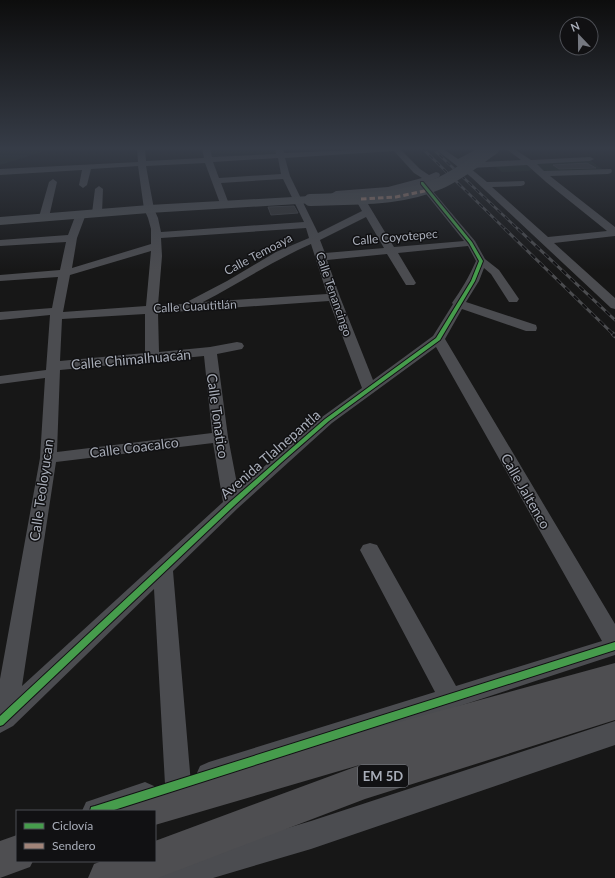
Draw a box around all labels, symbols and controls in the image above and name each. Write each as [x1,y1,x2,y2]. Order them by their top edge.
north arrow [559,16,599,56]
text: N [569,19,581,34]
street label: Calle Coyotepec [352,226,439,248]
street label: Calle Temoaya [221,230,295,278]
street label: Calle Tenancingo [313,250,356,338]
street label: Calle Cuautitlán [153,296,237,316]
street label: Calle Chimalhuacán [70,345,192,373]
street label: Calle Tonatico [204,372,232,460]
street label: Avenida Tlalnepantla [216,406,324,502]
street label: Calle Coacalco [89,433,179,461]
street label: Calle Teoloyucan [25,438,57,542]
street label: Calle Jaltenco [498,450,554,532]
road number: EM 5D [358,765,408,787]
legend [16,810,156,862]
text: Ciclovía [52,818,93,833]
text: Sendero [52,838,96,853]

